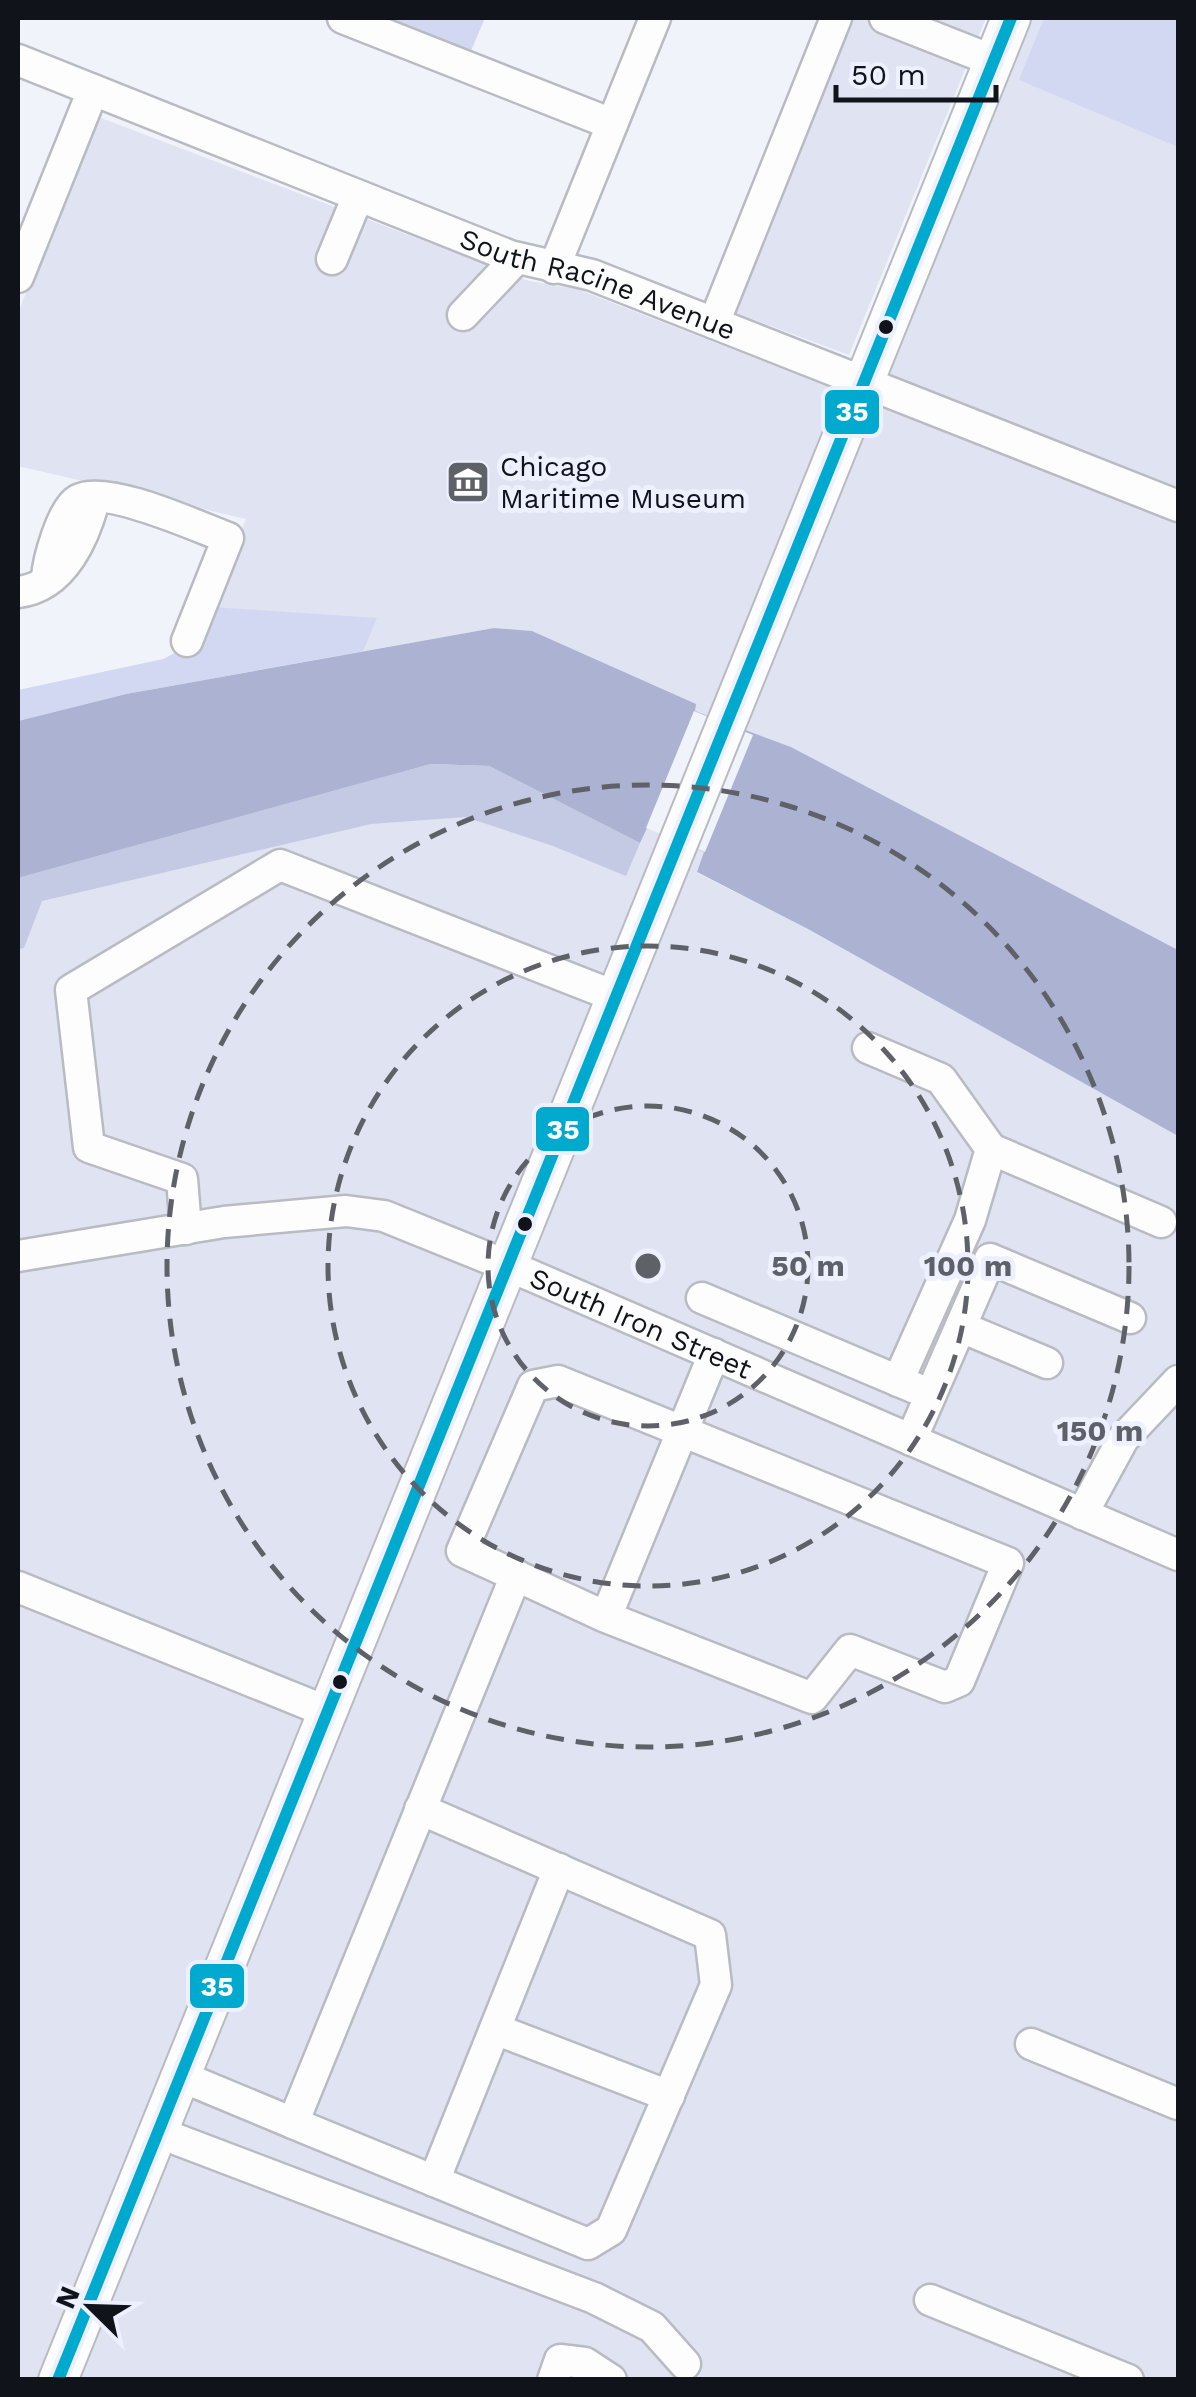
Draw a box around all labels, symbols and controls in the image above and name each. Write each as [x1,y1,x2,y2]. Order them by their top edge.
scale bar [836,40,996,102]
text: 50 m [851,57,926,92]
street label: South Racine Avenue [455,221,740,346]
unlabelled marker [876,317,896,337]
line badge: 35 [823,388,881,436]
text: 35 [836,395,868,428]
place label: Chicago Maritime Museum [500,450,746,515]
museum icon: Chicago Maritime Museum [445,459,491,505]
line badge: 35 [534,1105,591,1153]
text: 35 [547,1113,579,1146]
unlabelled marker [515,1214,535,1234]
centre of rings [630,1248,666,1284]
text: 50 m [771,1248,845,1283]
text: 100 m [924,1248,1012,1283]
street label: South Iron Street [525,1261,757,1385]
text: 150 m [1057,1413,1143,1448]
unlabelled marker [330,1672,350,1692]
line badge: 35 [188,1962,246,2010]
text: 35 [201,1970,233,2003]
north arrow [40,2257,140,2357]
text: N [48,2281,87,2313]

